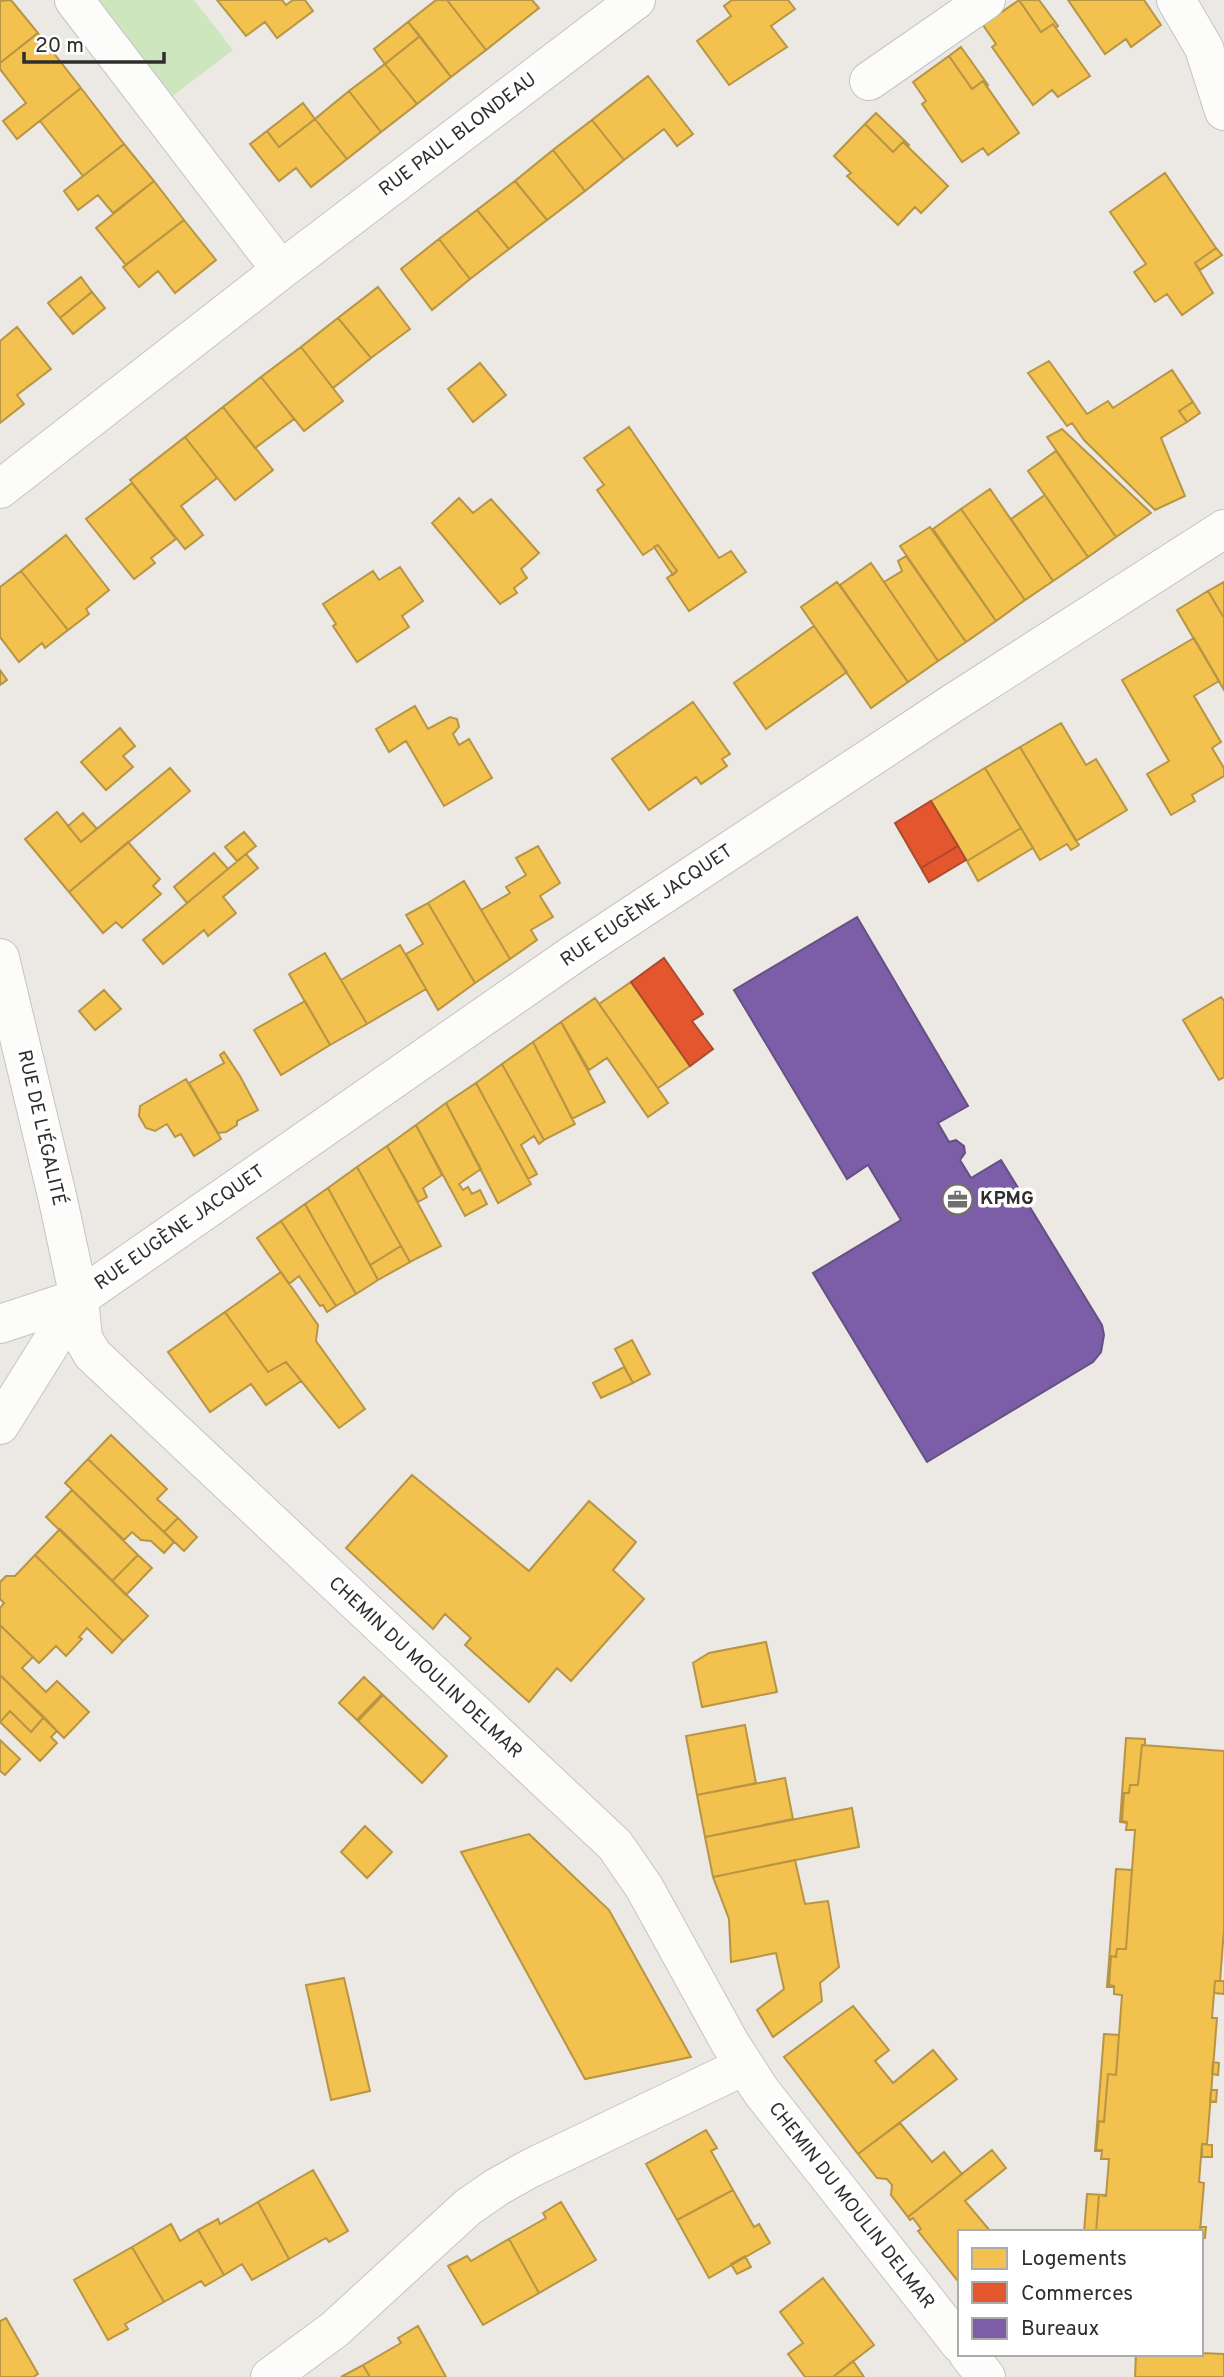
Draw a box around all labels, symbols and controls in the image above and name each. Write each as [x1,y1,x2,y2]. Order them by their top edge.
scale bar [24,21,164,65]
text: 20 m [35,33,84,60]
street label: RUE PAUL BLONDEAU [374,68,542,202]
street label: RUE EUGÈNE JACQUET [556,839,738,973]
street label: RUE DE L'ÉGALITÉ [11,1048,72,1208]
street label: RUE EUGÈNE JACQUET [90,1159,270,1296]
office icon: KPMG [940,1182,974,1216]
place label: KPMG [980,1187,1034,1211]
street label: CHEMIN DU MOULIN DELMAR [323,1572,527,1764]
street label: CHEMIN DU MOULIN DELMAR [763,2098,939,2314]
legend [958,2230,1203,2356]
text: Logements [1021,2246,1127,2273]
text: Commerces [1021,2281,1133,2308]
text: Bureaux [1021,2316,1100,2343]

